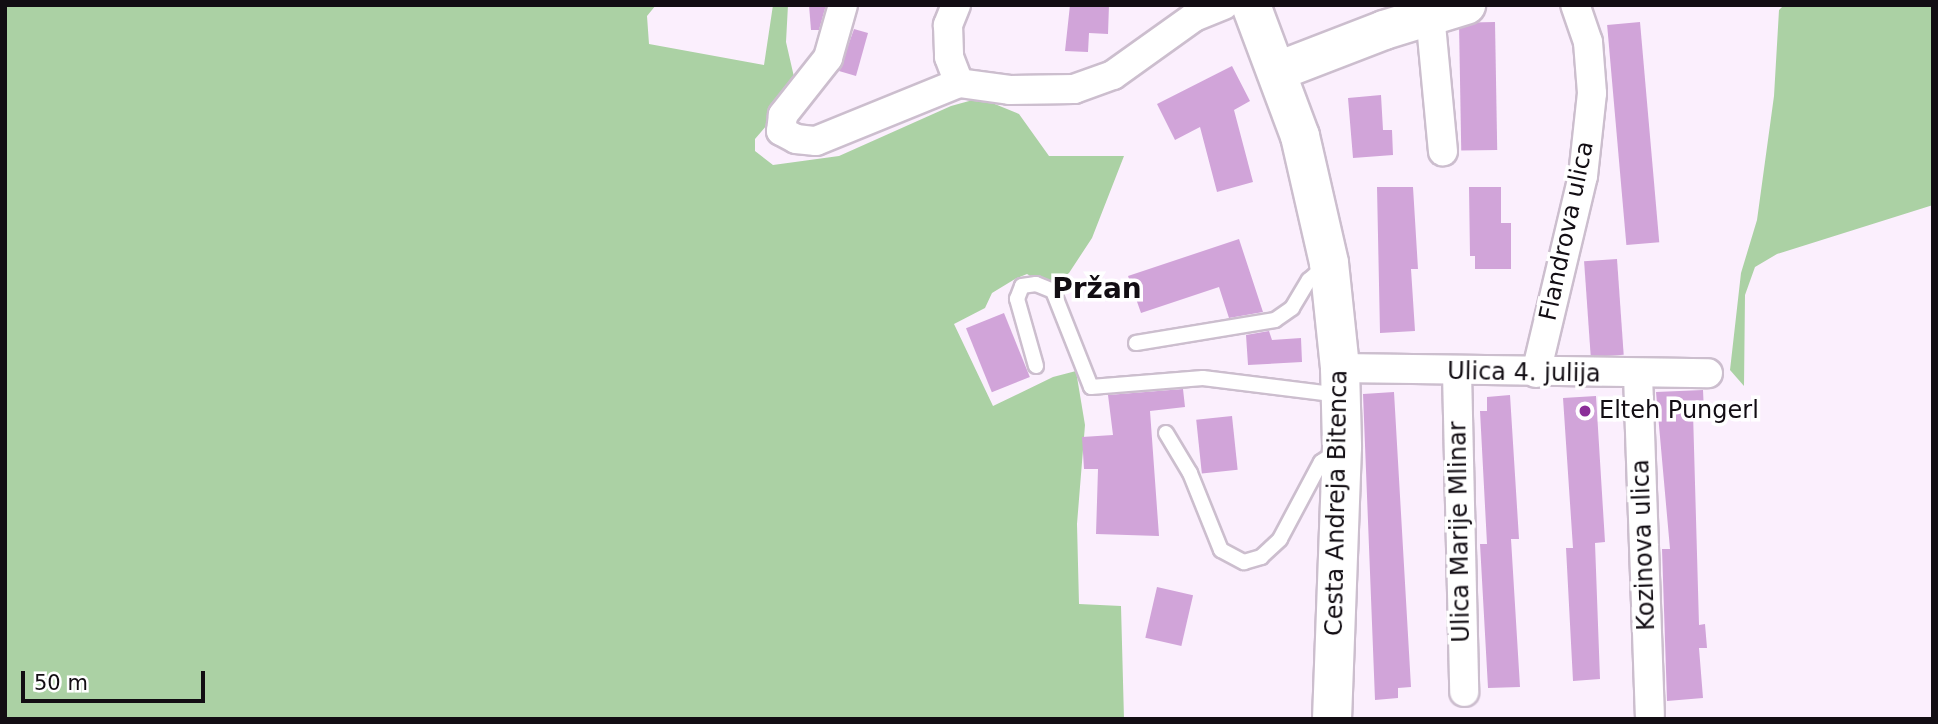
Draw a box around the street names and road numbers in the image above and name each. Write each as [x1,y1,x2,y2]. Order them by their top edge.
street label: Flandrova ulica [1534,139,1600,323]
street label: Ulica 4. julija [1447,357,1601,389]
street label: Cesta Andreja Bitenca [1320,370,1354,636]
street label: Ulica Marije Mlinar [1444,421,1476,643]
street label: Kozinova ulica [1627,459,1661,631]

